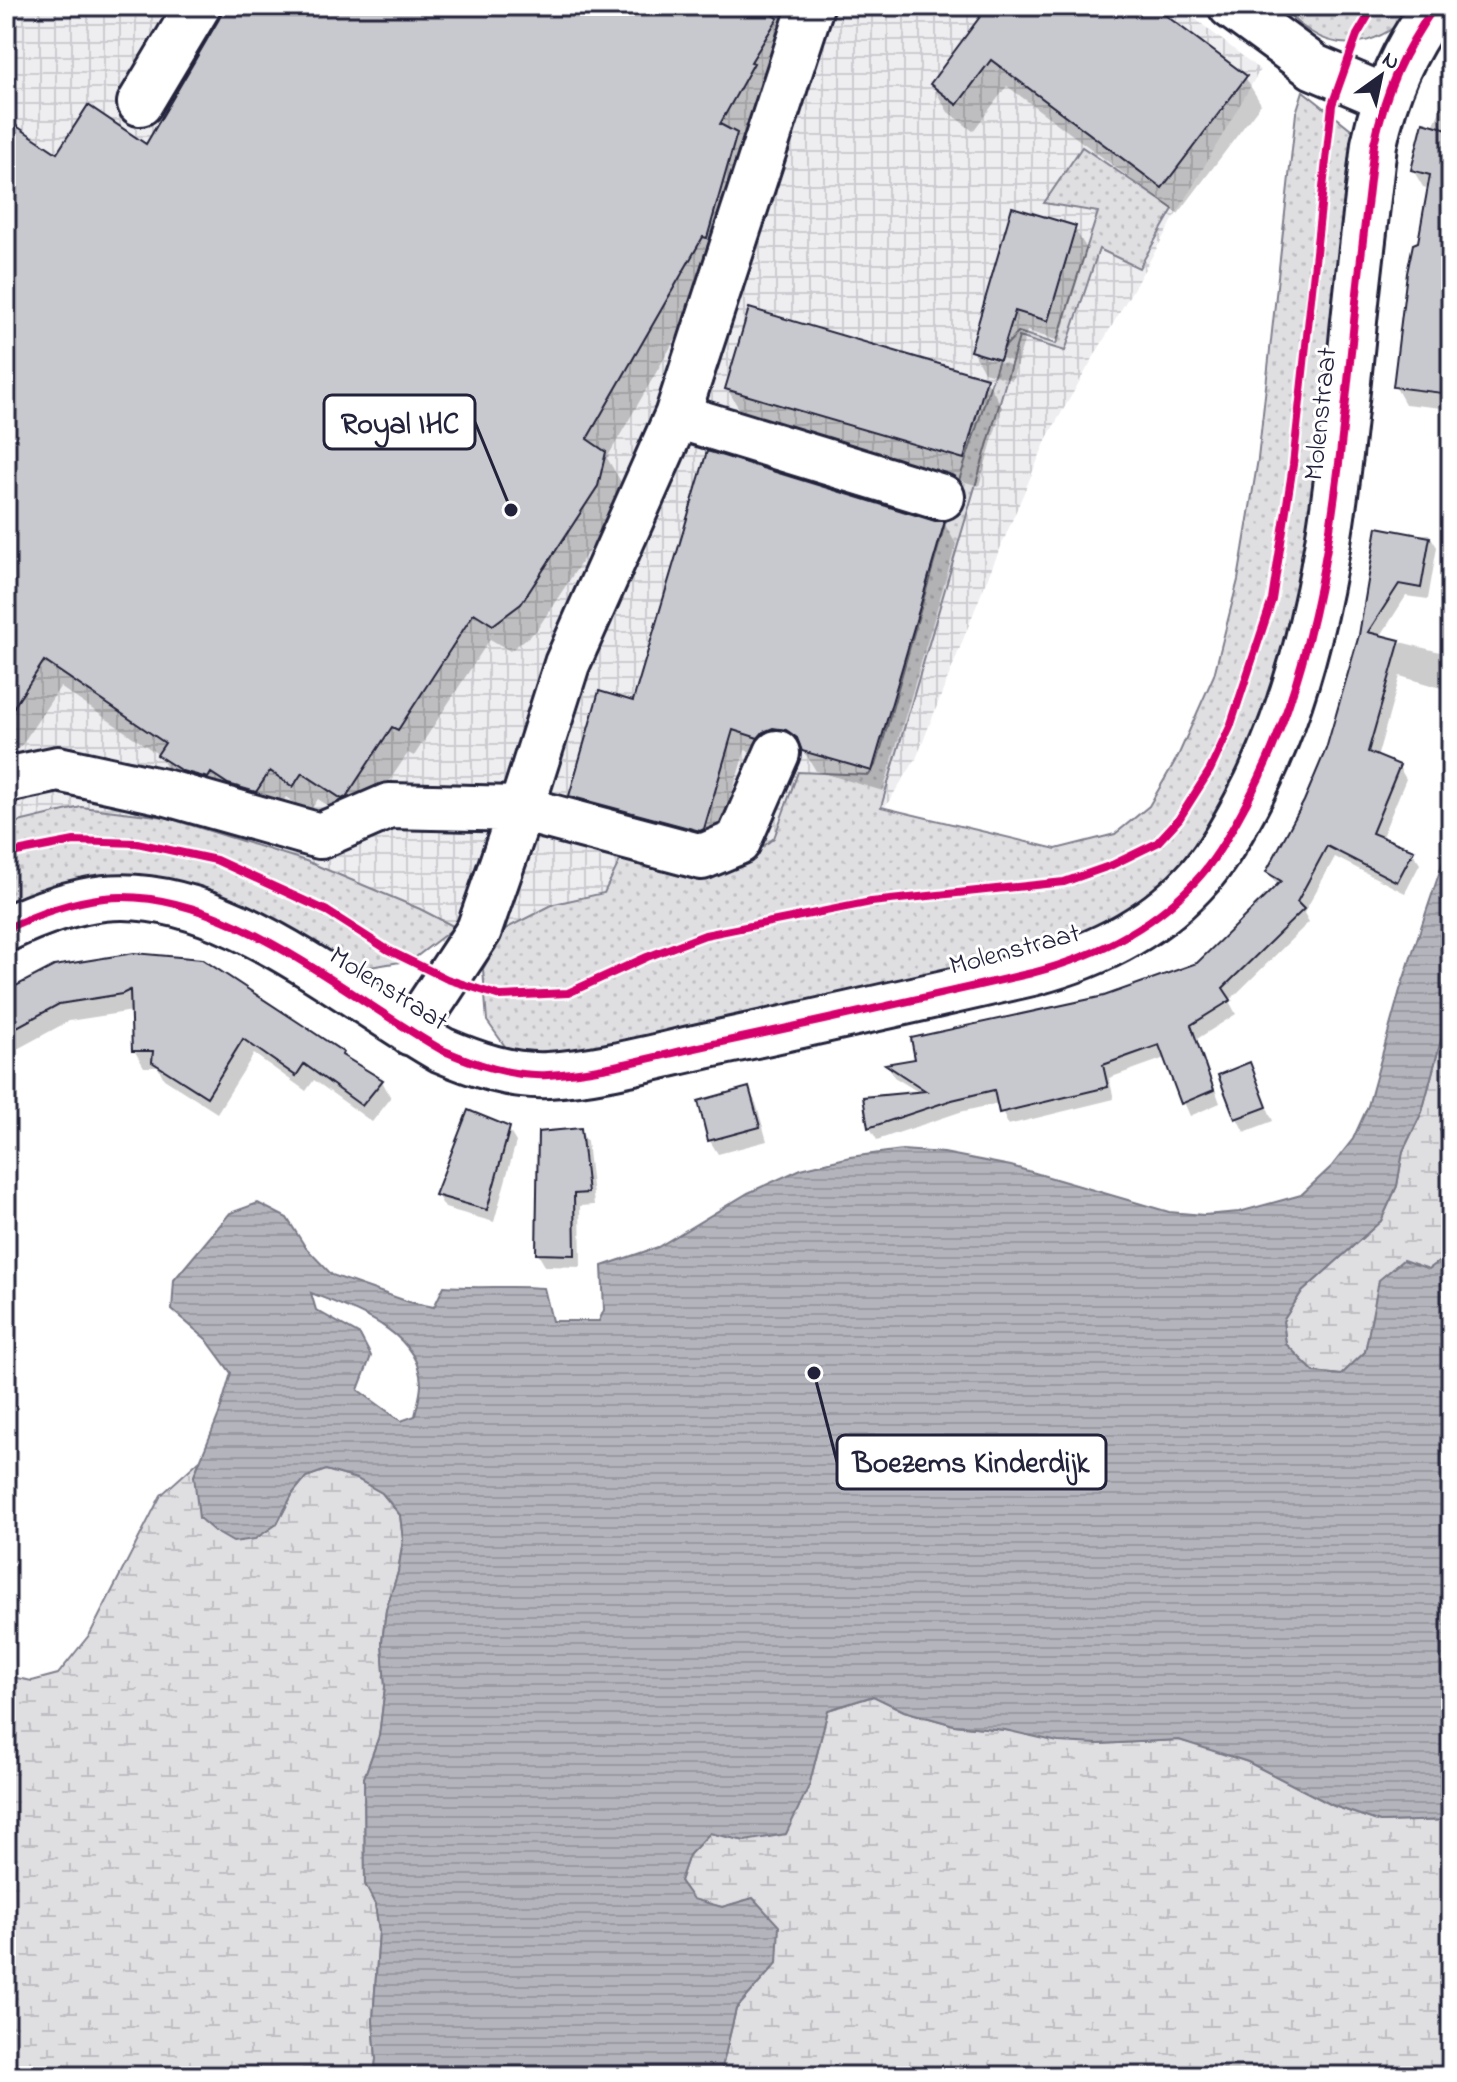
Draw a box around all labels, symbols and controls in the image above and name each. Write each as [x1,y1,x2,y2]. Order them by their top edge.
north arrow [1341,36,1421,116]
text: N [1375,44,1405,79]
street label: Molenstraat [1295,345,1349,483]
callout: Royal IHC [324,395,475,449]
text: Royal IHC [341,404,459,448]
street label: Molenstraat [945,914,1085,988]
street label: Molenstraat [320,937,456,1043]
callout: Boezems Kinderdijk [837,1435,1106,1489]
text: Boezems Kinderdijk [850,1443,1090,1487]

